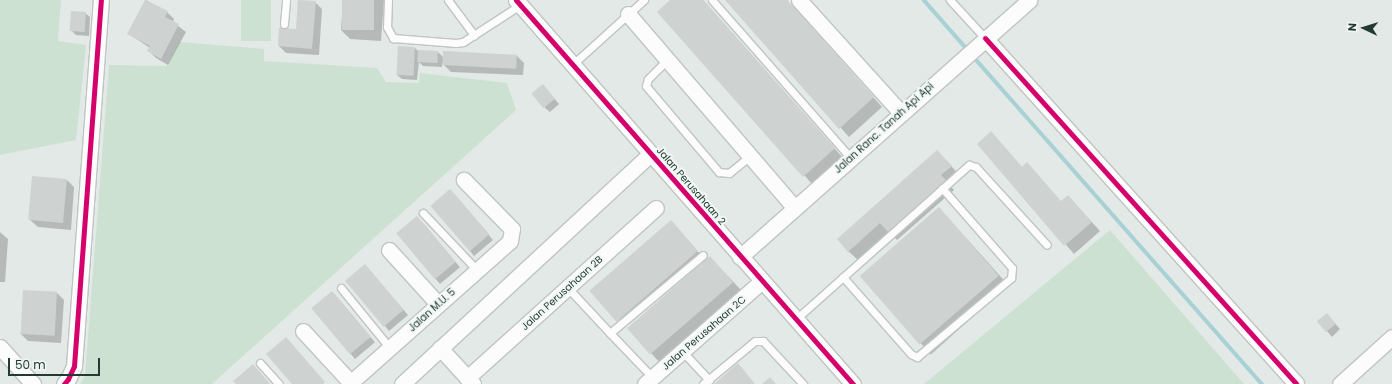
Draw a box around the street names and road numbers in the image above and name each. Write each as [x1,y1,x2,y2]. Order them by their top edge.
street label: Jalan Ranc. Tanah Api Api [832,80,936,176]
street label: Jalan Perusahaan 2 [654,145,728,227]
street label: Jalan Perusahaan 2B [519,253,605,333]
street label: Jalan M.U. 5 [406,286,458,334]
street label: Jalan Perusahaan 2C [660,293,748,373]

